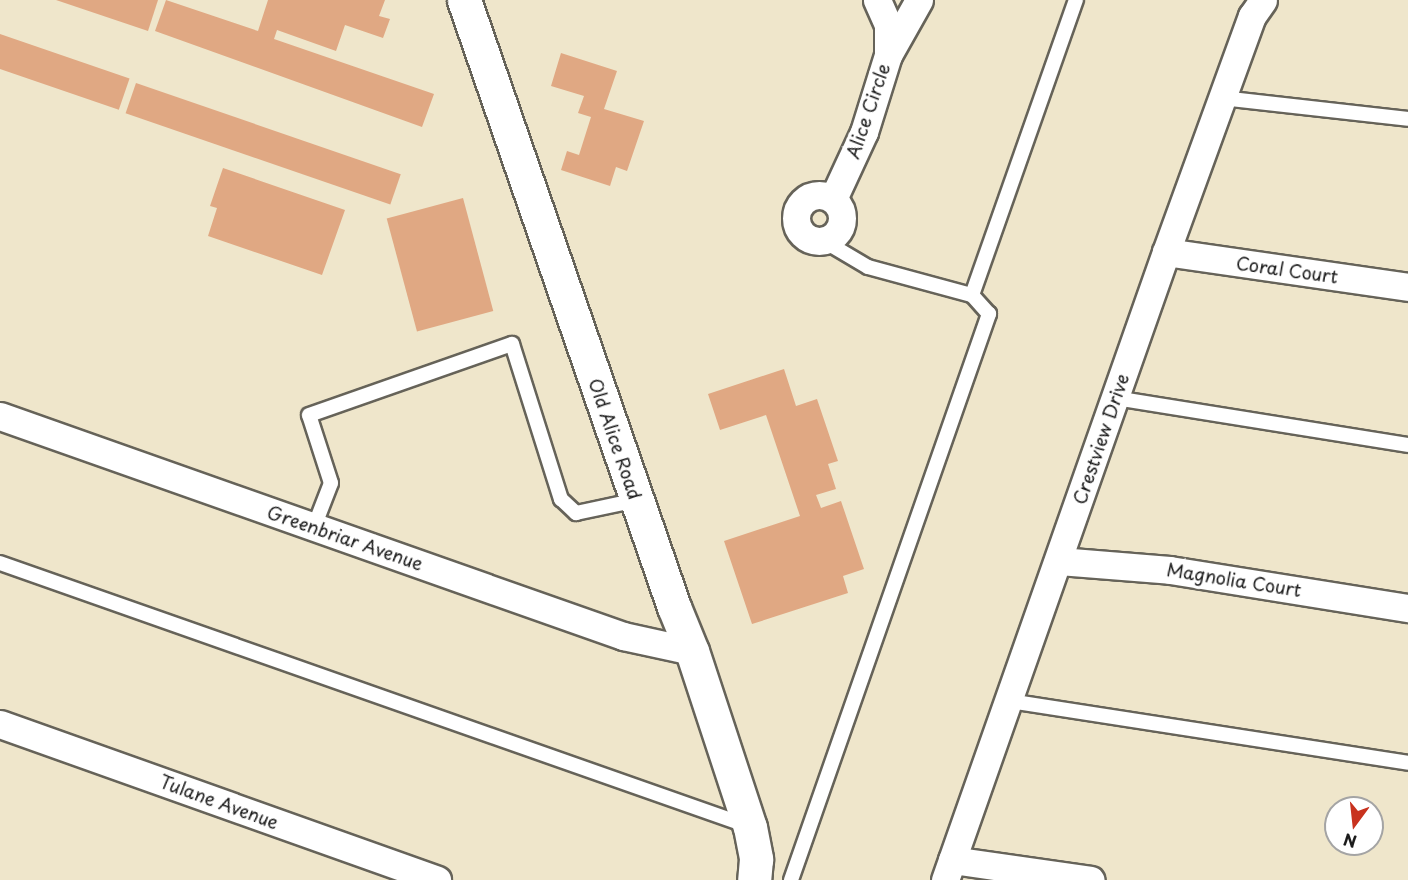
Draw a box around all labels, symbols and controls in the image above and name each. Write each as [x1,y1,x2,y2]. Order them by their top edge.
street label: Alice Circle [842,60,894,162]
street label: Coral Court [1235,252,1339,288]
street label: Crestview Drive [1069,371,1133,507]
street label: Old Alice Road [584,375,646,503]
street label: Greenbriar Avenue [264,501,426,575]
street label: Magnolia Court [1165,559,1303,601]
street label: Tulane Avenue [156,770,282,834]
north arrow [1324,796,1384,856]
text: N [1341,828,1359,855]

